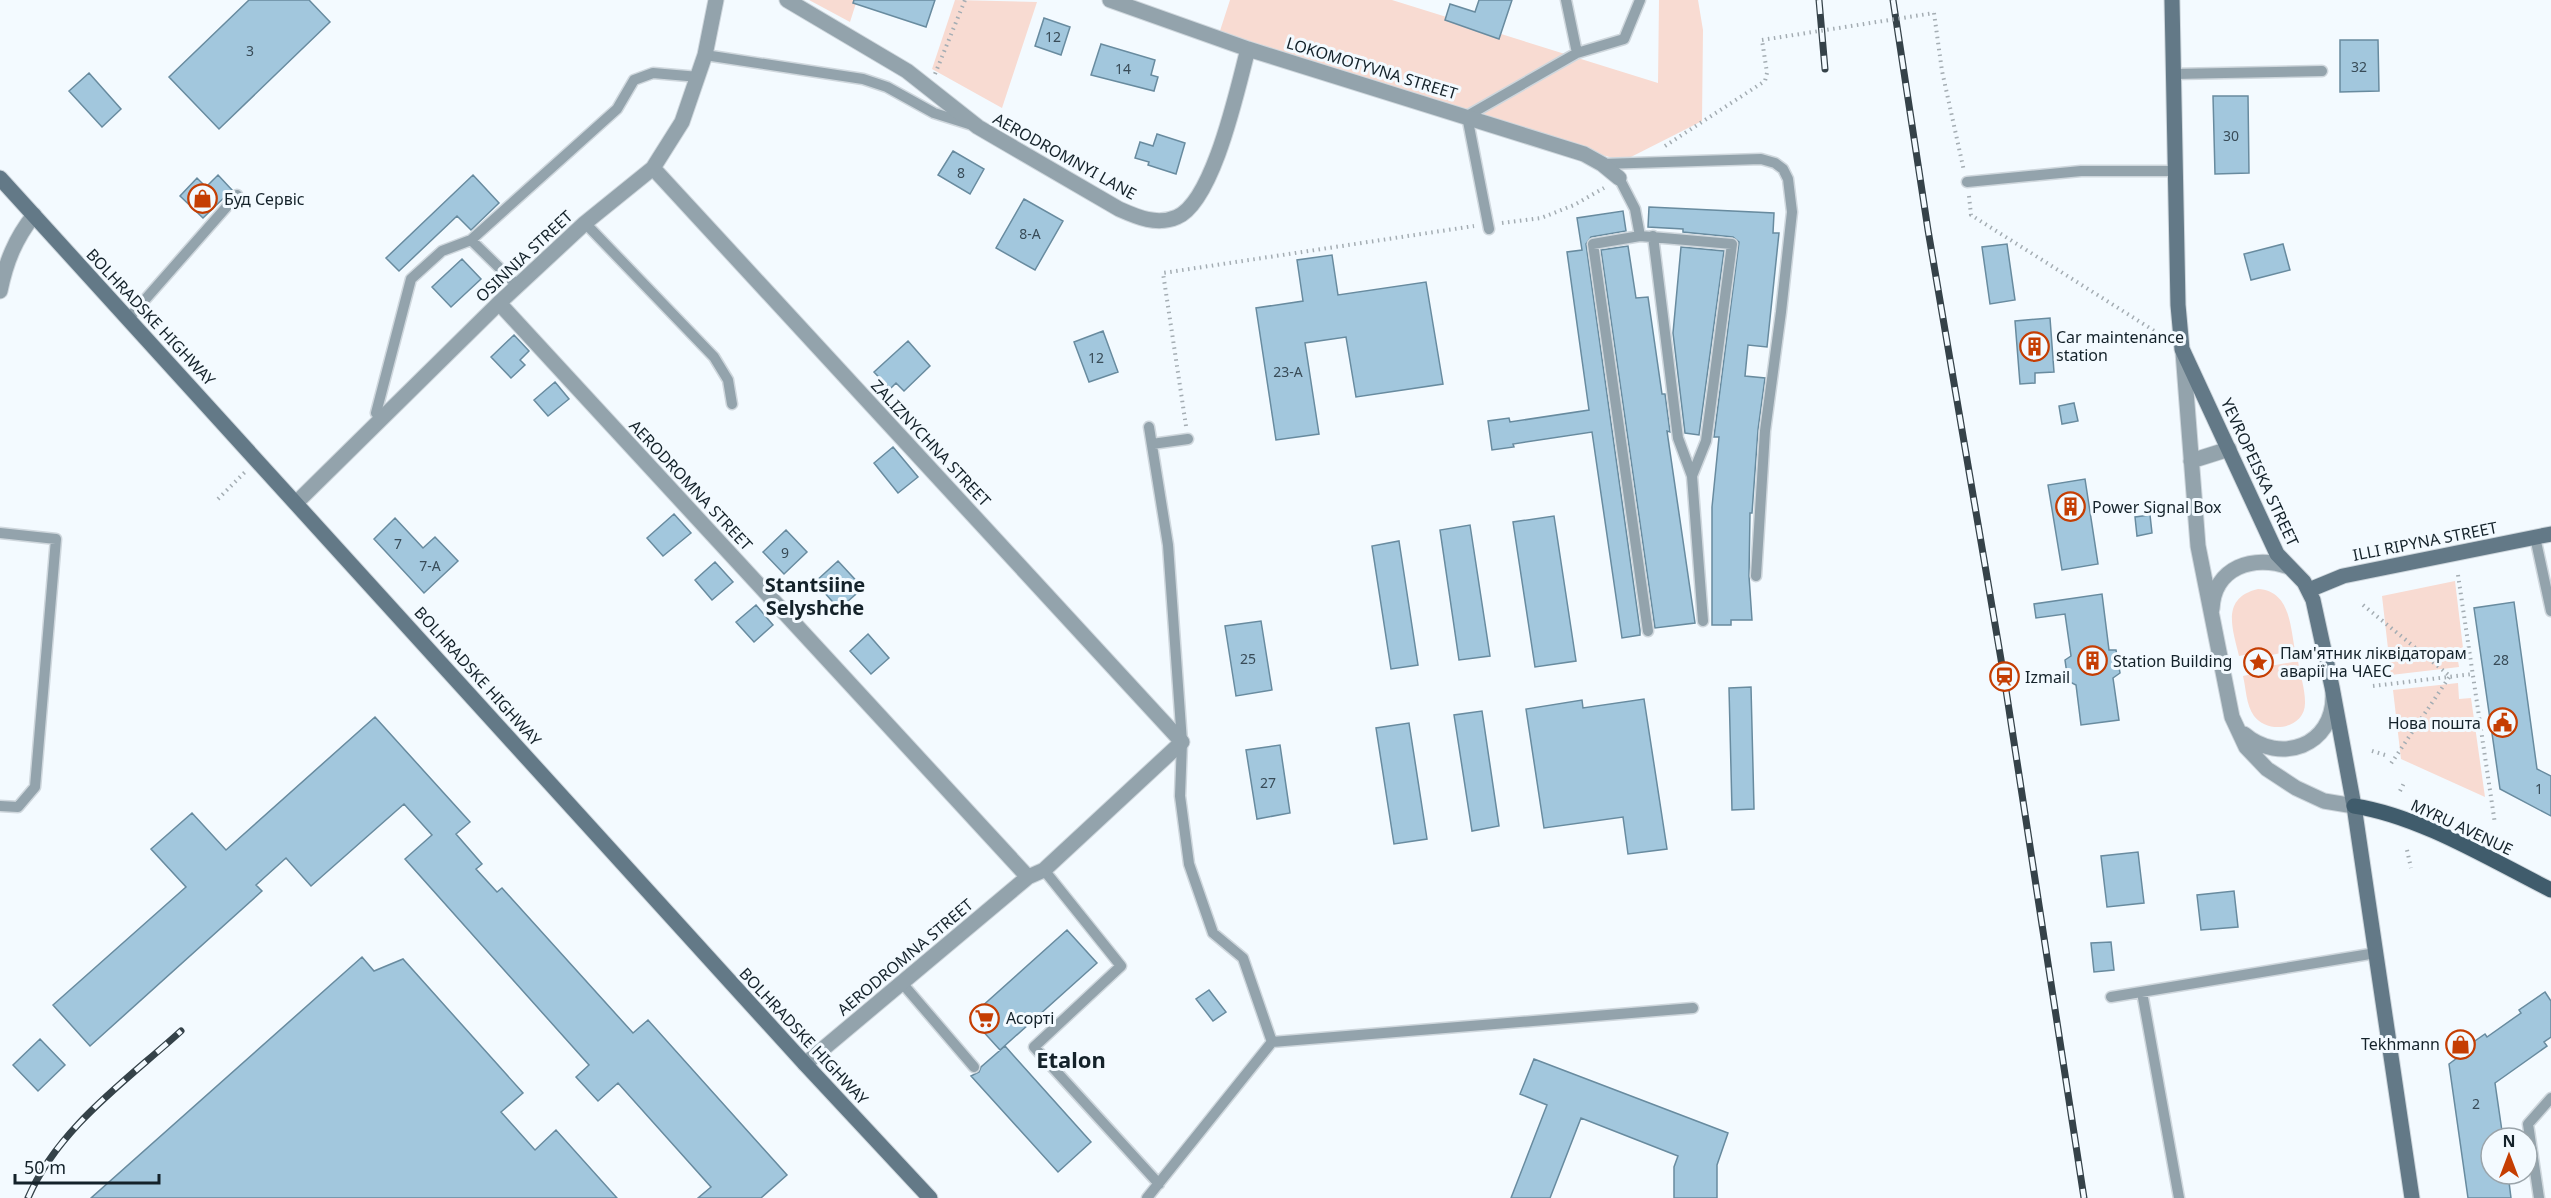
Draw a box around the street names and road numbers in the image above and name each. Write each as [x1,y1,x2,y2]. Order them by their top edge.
street label: LOKOMOTYVNA STREET [1284,32,1460,105]
street label: AERODROMNYI LANE [989,107,1141,205]
street label: OSINNIA STREET [471,205,577,307]
street label: BOLHRADSKE HIGHWAY [82,244,221,391]
street label: ZALIZNYCHNA STREET [866,375,996,511]
street label: YEVROPEISKA STREET [2216,394,2304,550]
street label: AERODROMNA STREET [625,415,757,555]
street label: ILLI RIPYNA STREET [2351,516,2499,566]
street label: BOLHRADSKE HIGHWAY [410,602,547,751]
street label: MYRU AVENUE [2407,794,2517,860]
street label: AERODROMNA STREET [832,894,978,1020]
street label: BOLHRADSKE HIGHWAY [735,963,874,1110]

